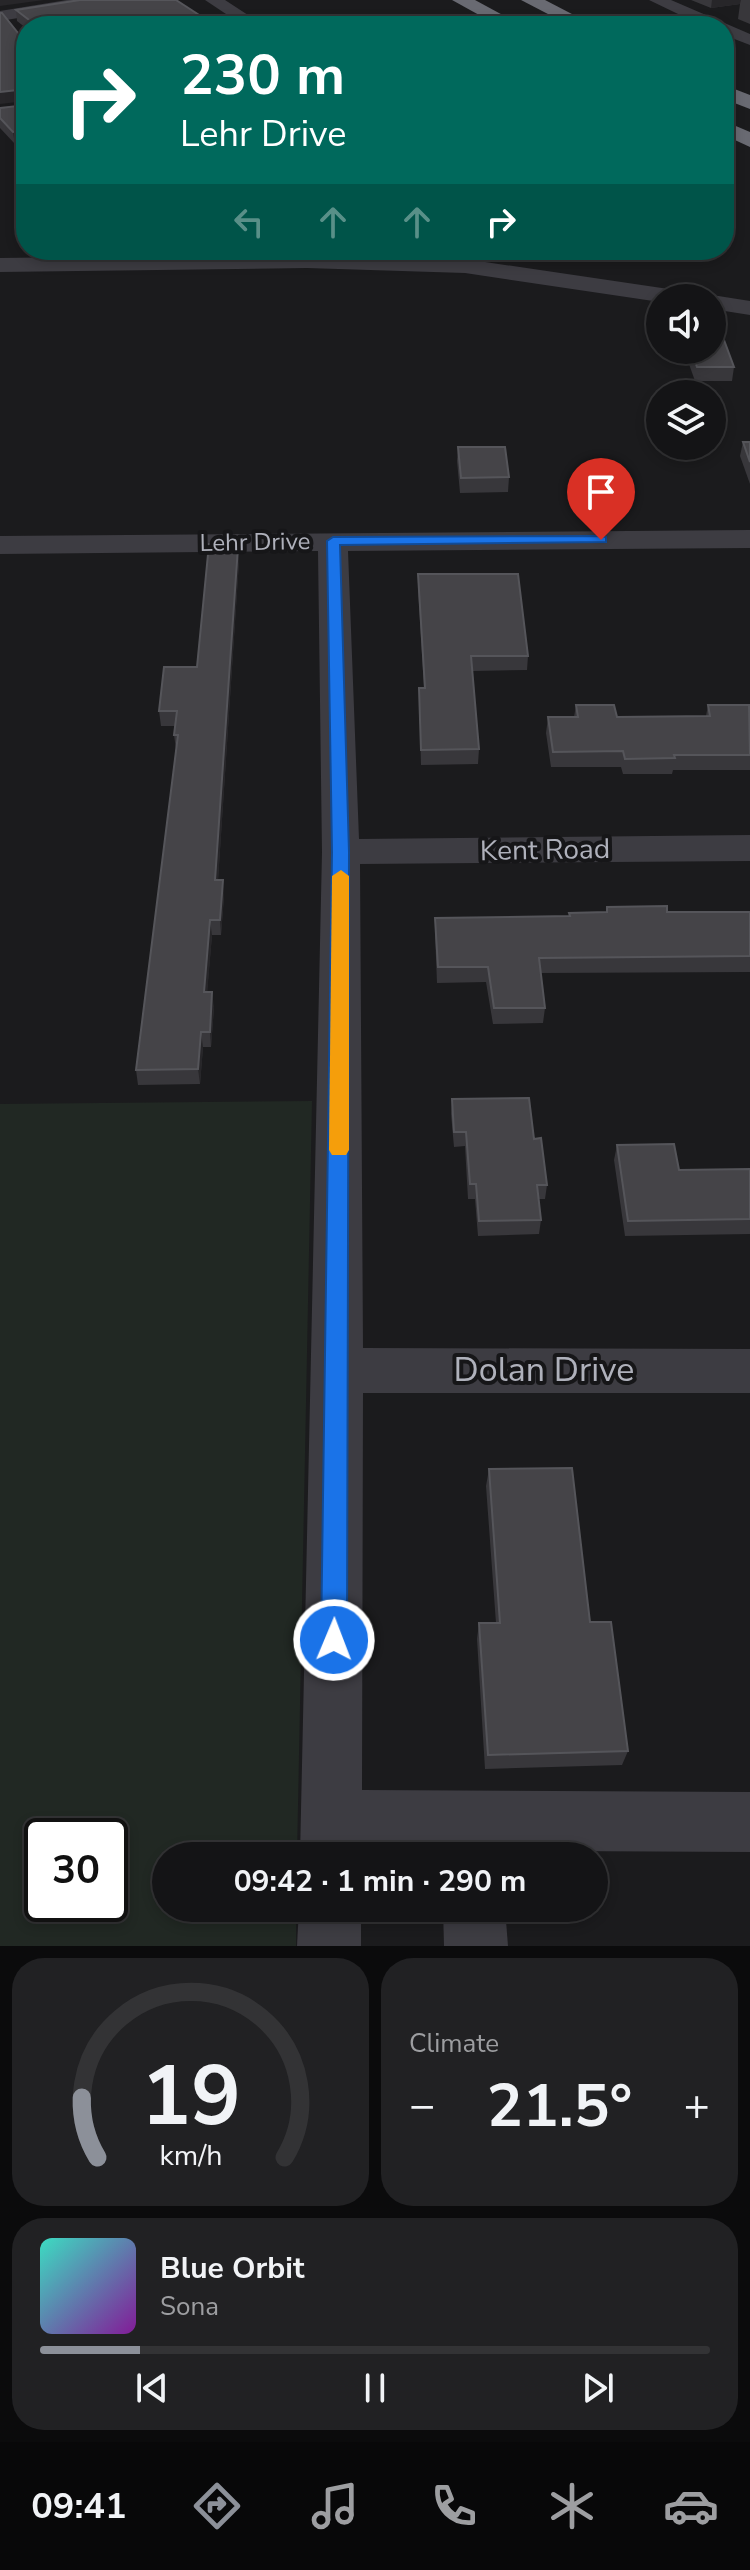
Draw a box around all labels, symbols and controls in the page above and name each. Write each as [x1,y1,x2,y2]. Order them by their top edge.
text: 230 m [180,37,345,114]
icon: right [48,48,152,152]
text: Lehr Drive [180,110,347,159]
icon: left [227,200,271,244]
icon: ahead [311,200,355,244]
icon: ahead [395,200,439,244]
icon: right [479,200,523,244]
map controls [646,284,726,460]
button: sound [646,284,726,364]
button: layers [646,380,726,460]
pin [567,458,635,540]
icon: arrive [579,470,623,514]
street label: Lehr Drive [199,525,311,559]
street label: Kent Road [480,830,610,870]
street label: Dolan Drive [454,1347,634,1393]
position arrow [292,1598,376,1682]
speed limit sign: 30 [24,1818,128,1922]
text: 09:42 · 1 min · 290 m [234,1861,526,1902]
text: Climate [409,2026,499,2061]
text: 19 [141,2040,240,2153]
text: 21.5° [487,2065,632,2147]
text: − [409,2076,435,2136]
text: + [684,2076,710,2136]
text: km/h [159,2136,222,2175]
text: Blue Orbit [160,2248,304,2289]
text: Sona [160,2289,219,2324]
icon: previous [130,2366,174,2410]
icon: pause [353,2366,397,2410]
icon: next [576,2366,620,2410]
icon: directions [189,2478,245,2534]
icon: music [307,2478,363,2534]
icon: phone [426,2478,482,2534]
icon: climate [544,2478,600,2534]
icon: car [663,2478,719,2534]
text: 09:41 [31,2482,127,2531]

